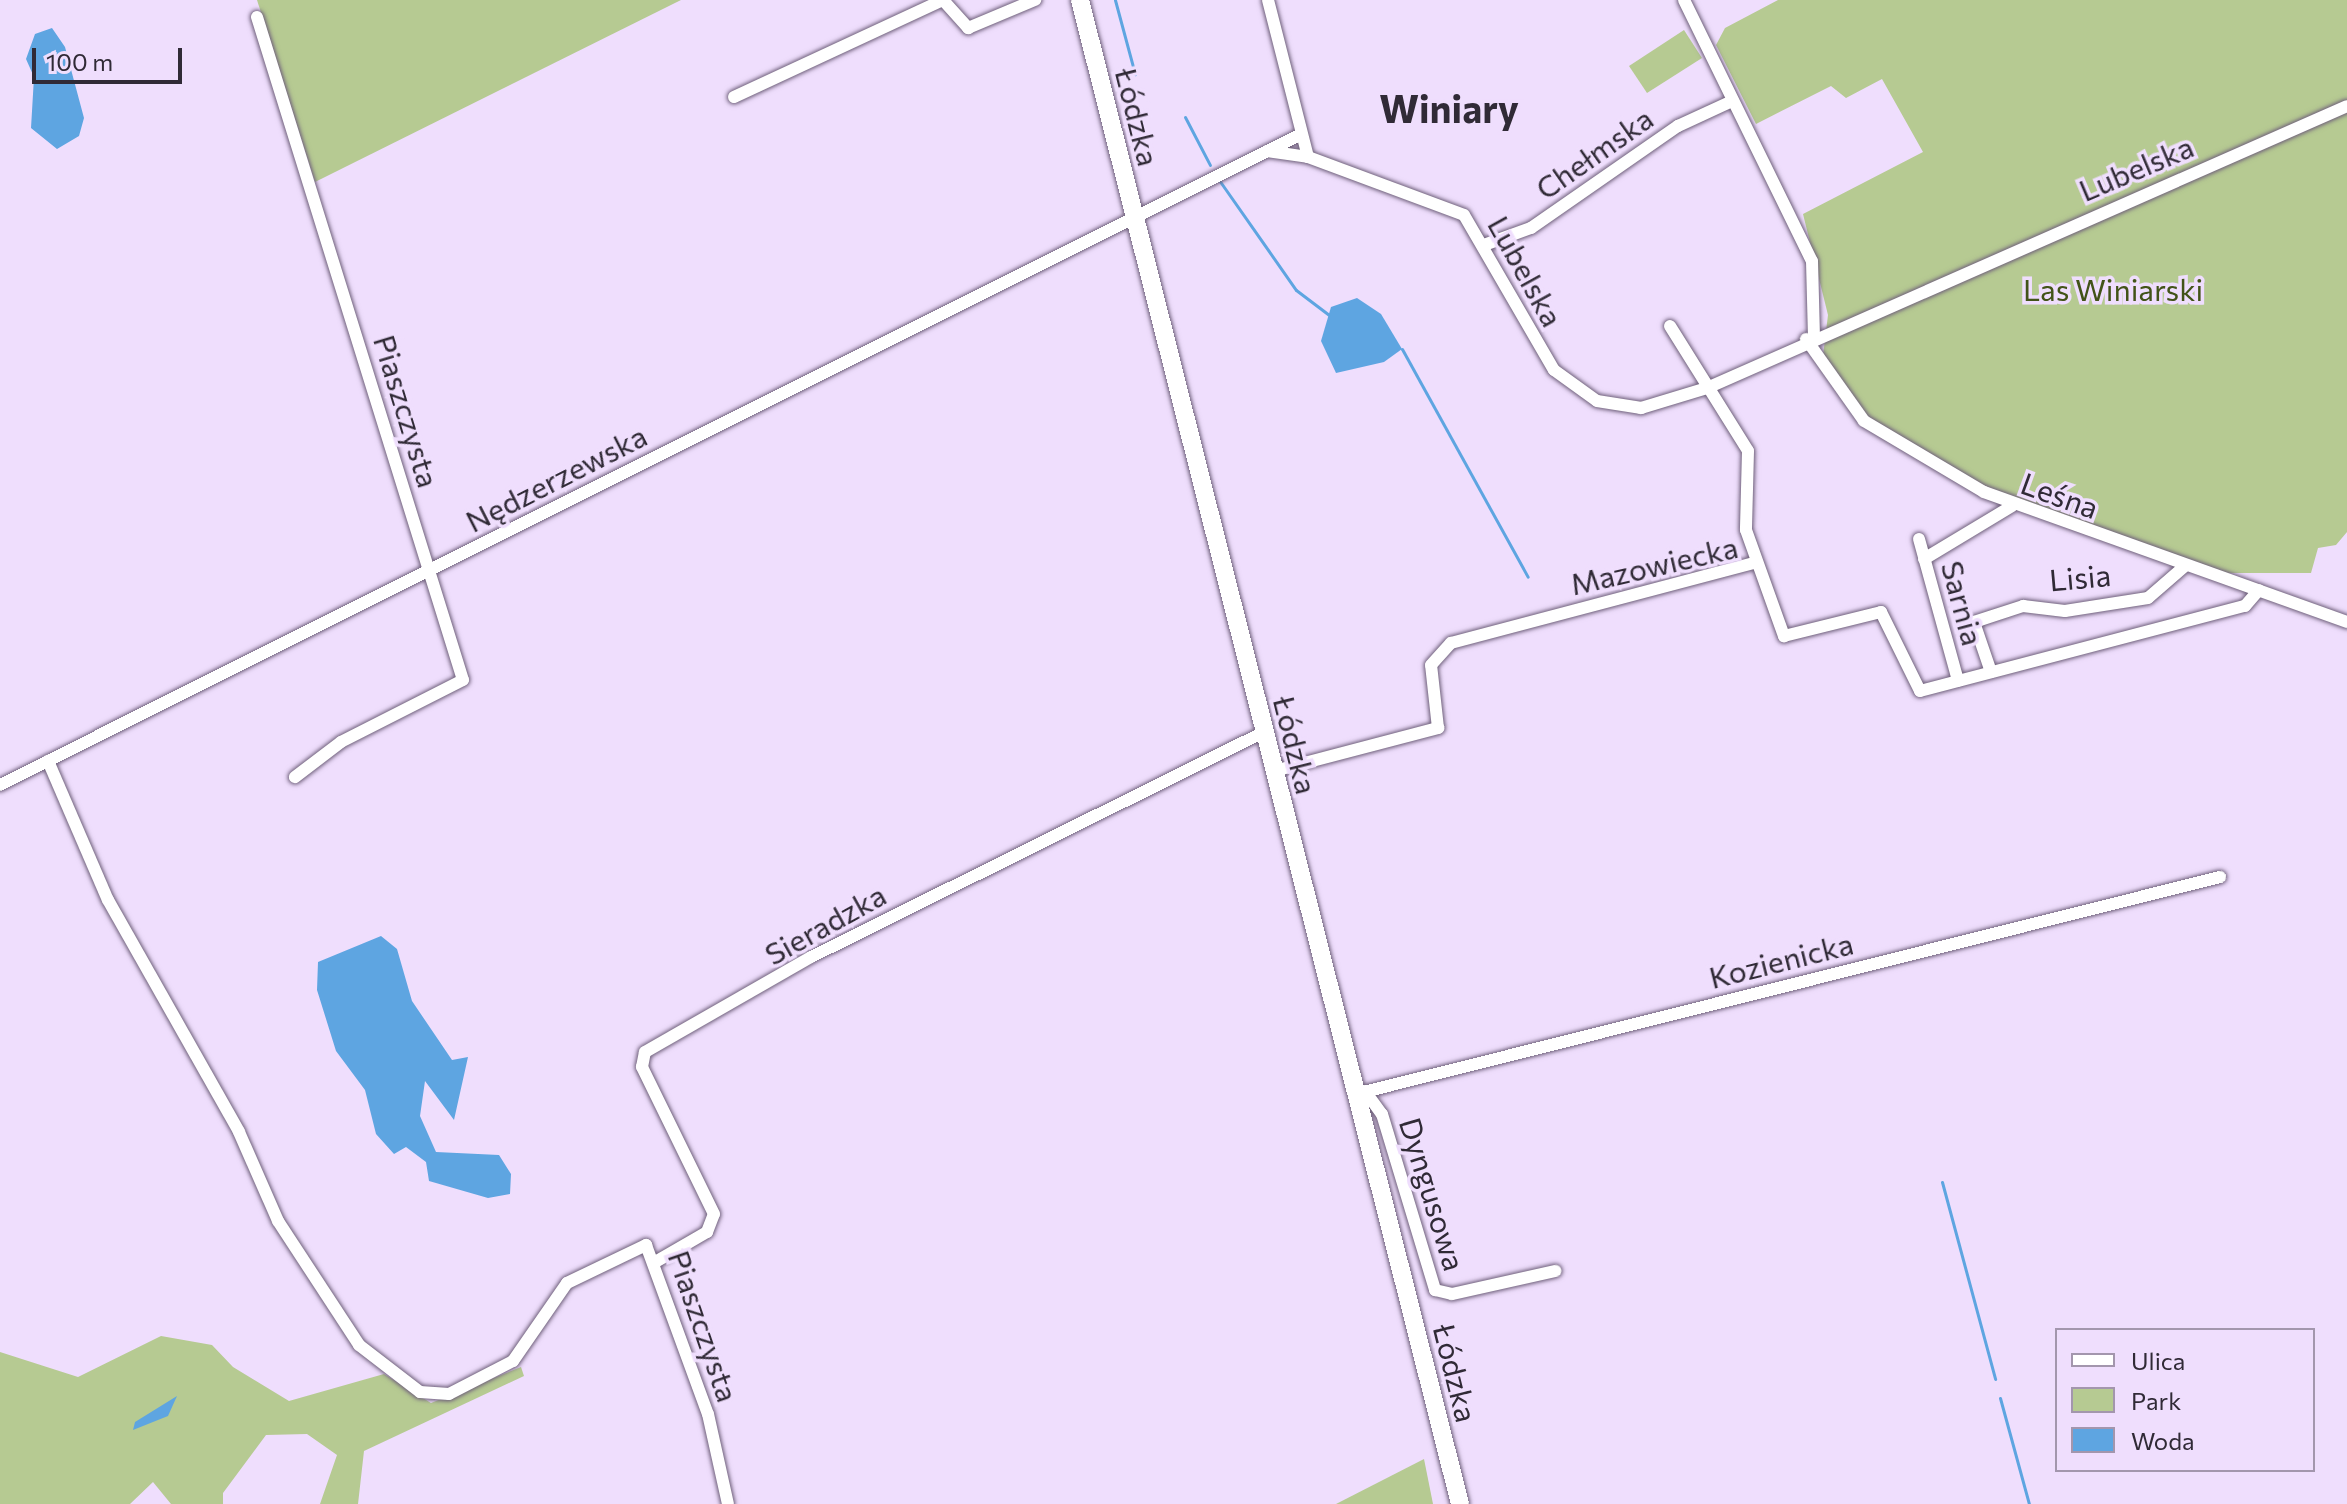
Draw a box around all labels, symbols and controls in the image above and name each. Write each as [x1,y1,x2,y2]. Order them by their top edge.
scale bar [36,32,186,82]
text: 100 m [46,47,113,76]
street label: Łódzka [1108,64,1168,170]
district label: Winiary [1379,85,1519,131]
street label: Chełmska [1529,100,1659,206]
street label: Lubelska [2073,128,2199,208]
street label: Lubelska [1481,209,1571,333]
park label: Las Winiarski [2023,271,2203,307]
street label: Piaszczysta [367,330,447,492]
street label: Nędzerzewska [459,417,653,539]
street label: Leśna [2016,464,2104,526]
street label: Mazowiecka [1567,528,1741,602]
street label: Lisia [2048,556,2112,598]
street label: Sarnia [1935,557,1991,649]
street label: Łódzka [1266,692,1326,798]
street label: Sieradzka [758,876,892,972]
street label: Kozienicka [1705,925,1857,995]
street label: Dyngusowa [1393,1113,1473,1275]
street label: Piaszczysta [661,1246,747,1406]
street label: Łódzka [1426,1320,1486,1426]
legend [2055,1328,2315,1472]
text: Ulica [2131,1346,2185,1375]
text: Park [2131,1386,2181,1415]
text: Woda [2131,1426,2195,1455]

